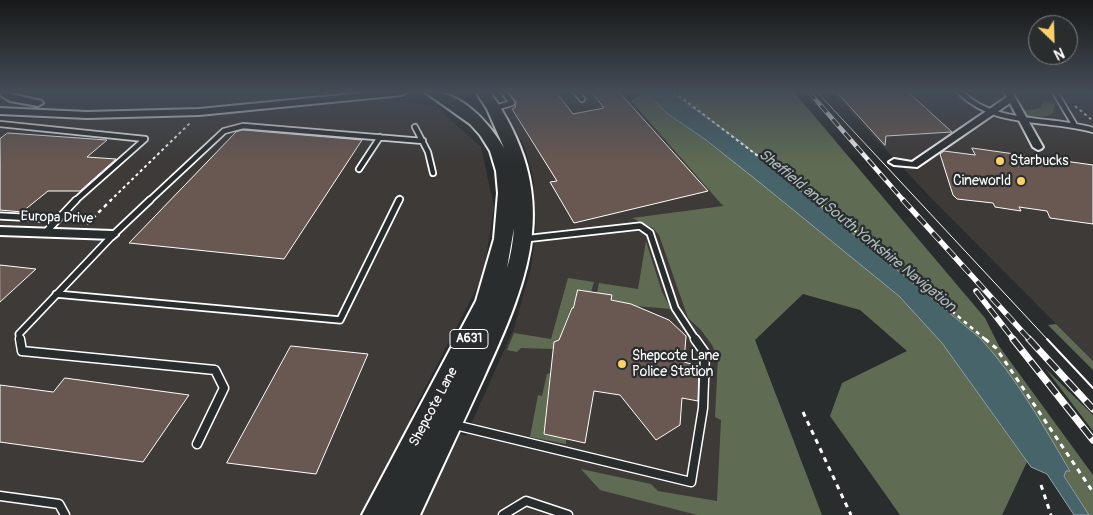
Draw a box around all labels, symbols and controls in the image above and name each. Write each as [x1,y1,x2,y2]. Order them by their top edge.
north arrow [1028,15,1078,65]
text: N [1051,44,1067,63]
water label: Sheffield and South Yorkshire Navigation [755,146,959,316]
place label: Starbucks [1010,153,1068,169]
marker: Starbucks [994,155,1006,167]
place label: Cineworld [953,173,1011,189]
marker: Cineworld [1015,175,1027,187]
street label: Europa Drive [20,208,94,228]
road number: A631 [450,329,488,348]
place label: Shepcote Lane Police Station [632,348,719,381]
marker: Shepcote Lane Police Station [616,358,628,370]
street label: Shepcote Lane [406,365,462,449]

